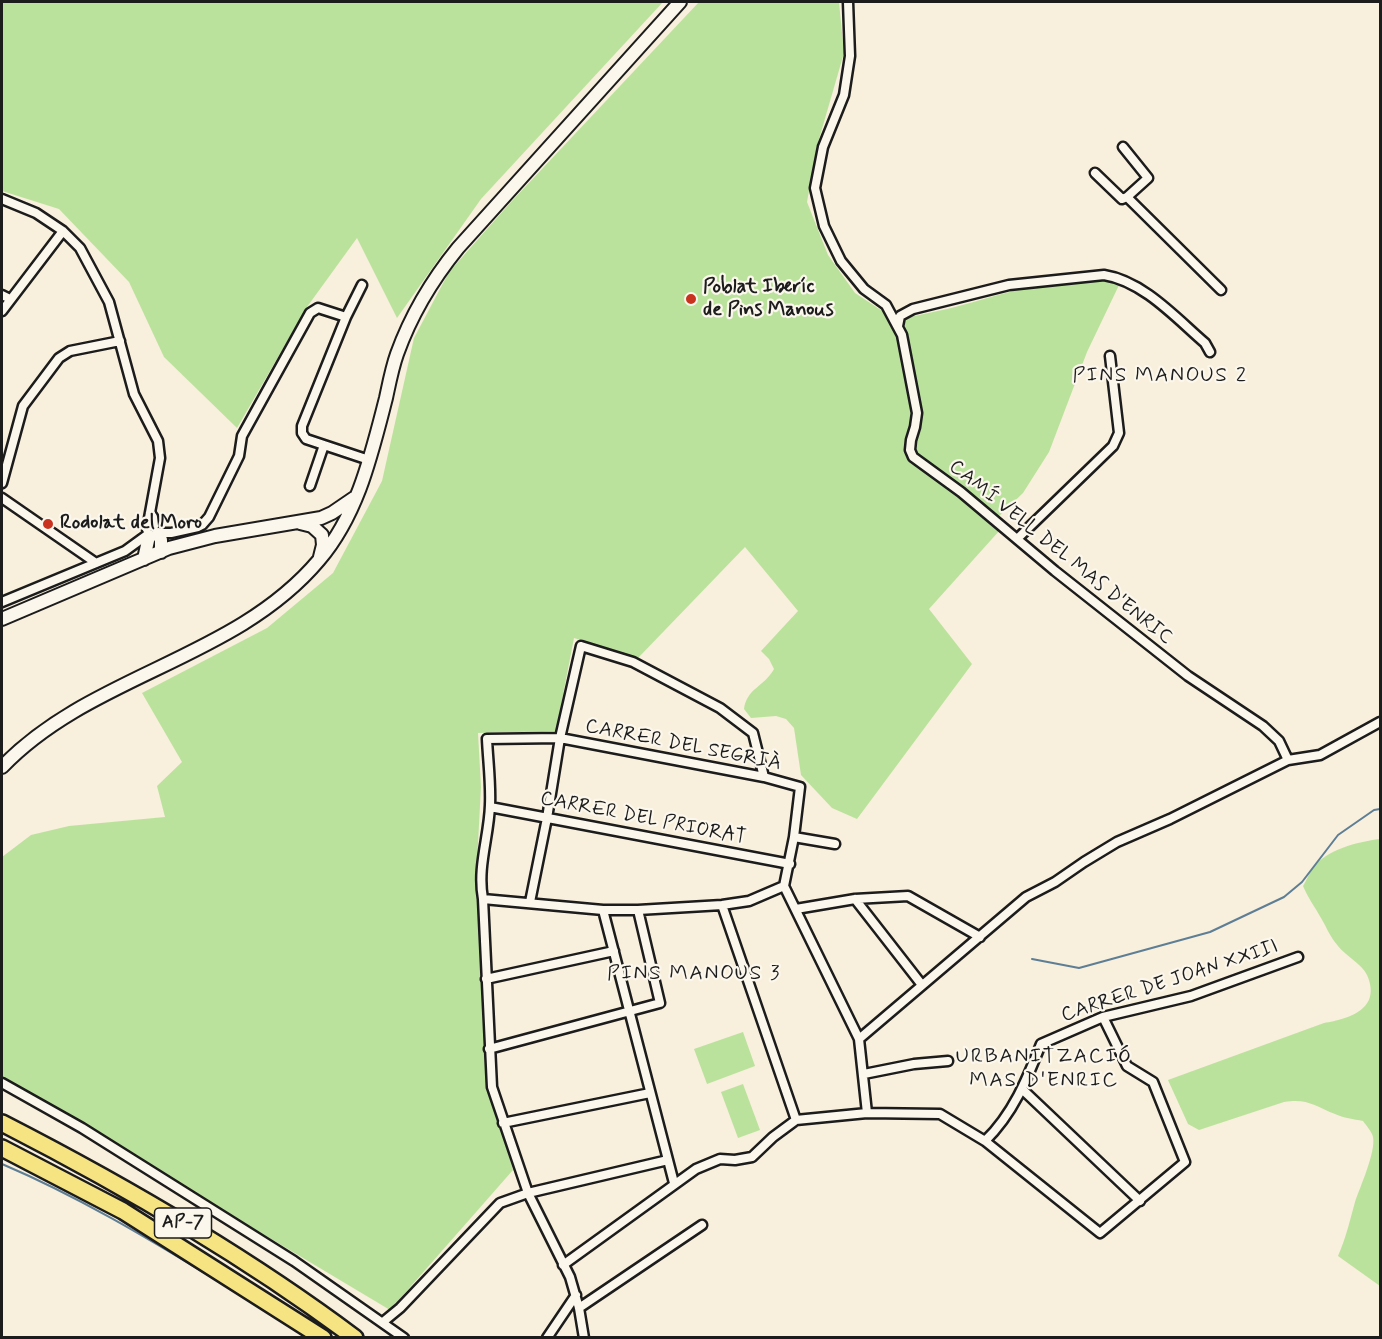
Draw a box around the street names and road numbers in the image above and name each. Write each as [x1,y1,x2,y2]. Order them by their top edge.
street label: CAMÍ VELL DEL MAS D'ENRIC [943,455,1177,651]
street label: CARRER DEL SEGRIÀ [583,715,783,777]
street label: CARRER DEL PRIORAT [538,787,748,851]
street label: CARRER DE JOAN XXIII [1059,936,1281,1028]
road number: AP-7 [154,1208,212,1238]

